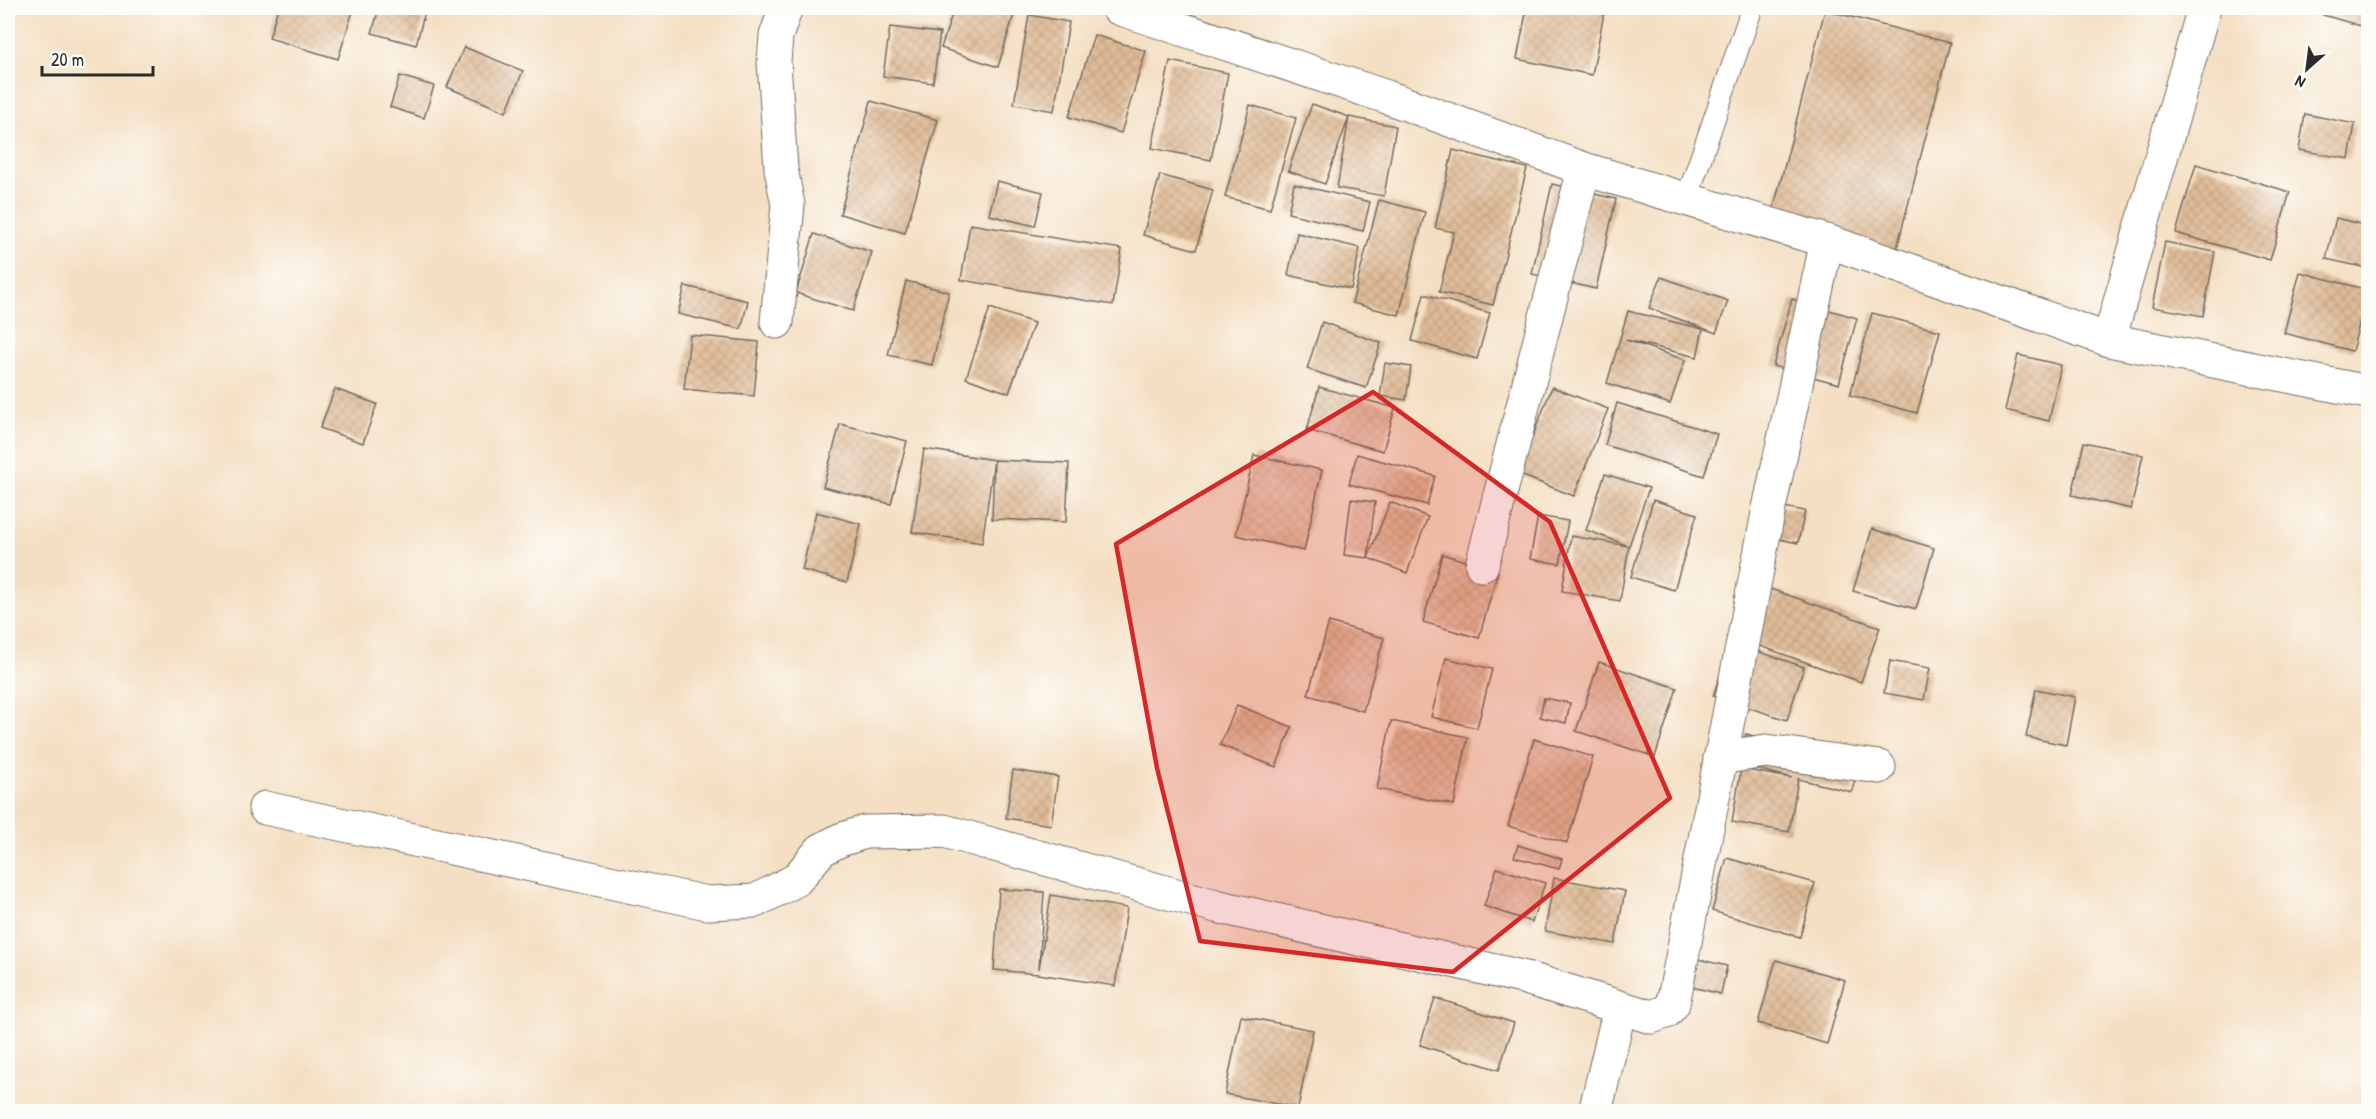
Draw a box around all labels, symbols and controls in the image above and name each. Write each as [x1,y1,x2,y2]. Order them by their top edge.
scale bar [42,39,153,77]
north arrow [2277,39,2337,99]
text: 20 m [51,47,84,72]
text: N [2291,70,2309,94]

